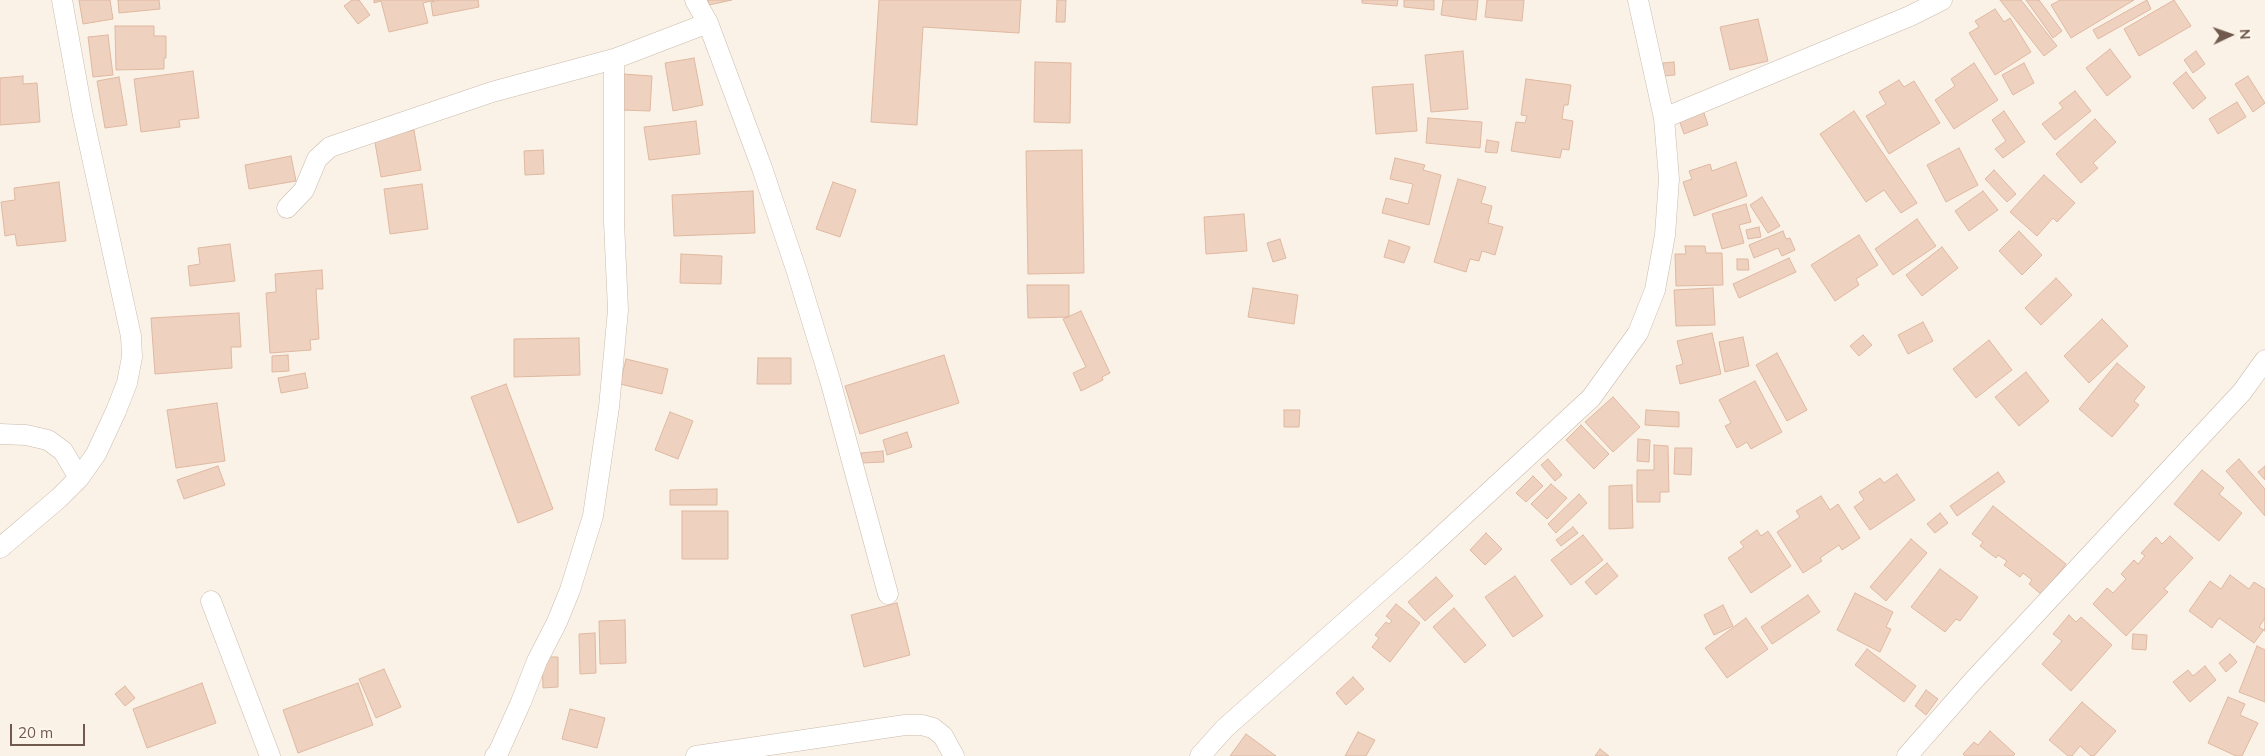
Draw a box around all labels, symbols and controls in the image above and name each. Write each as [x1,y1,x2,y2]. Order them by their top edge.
north arrow [2205,10,2255,60]
text: N [2236,28,2254,40]
scale bar [12,714,88,746]
text: 20 m [18,723,53,742]

